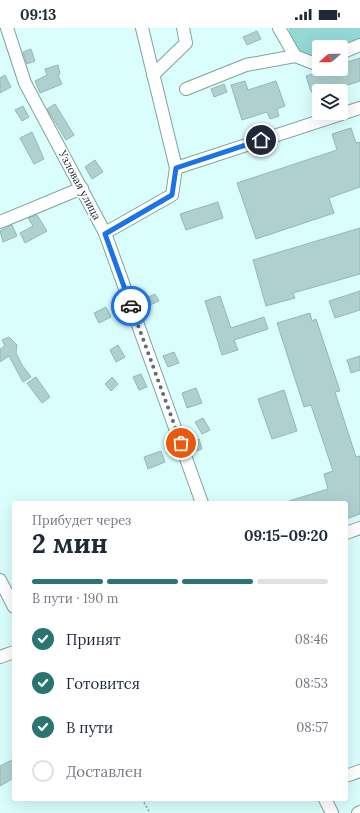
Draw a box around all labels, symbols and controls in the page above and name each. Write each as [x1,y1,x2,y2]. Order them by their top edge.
text: 09:13 [20,5,56,24]
north arrow [312,40,348,76]
map controls [312,40,348,120]
button: layers [312,84,348,120]
pin [244,123,278,157]
icon: home [250,129,272,151]
street label: Узловая улица [55,147,104,222]
courier [111,286,151,326]
icon: car [120,295,142,317]
pin [164,426,198,460]
icon: bag [170,432,192,454]
text: Прибудет через [32,512,131,529]
text: 09:15–09:20 [244,526,328,545]
text: 2 мин [32,527,108,560]
text: В пути · 190 m [32,590,118,607]
icon: check [32,628,54,650]
text: Принят [66,630,121,649]
text: 08:46 [295,631,328,648]
icon: check [32,672,54,694]
text: Готовится [66,674,140,693]
text: 08:53 [295,675,328,692]
icon: check [32,716,54,738]
text: В пути [66,718,113,737]
text: 08:57 [296,719,328,736]
text: Доставлен [66,762,142,781]

